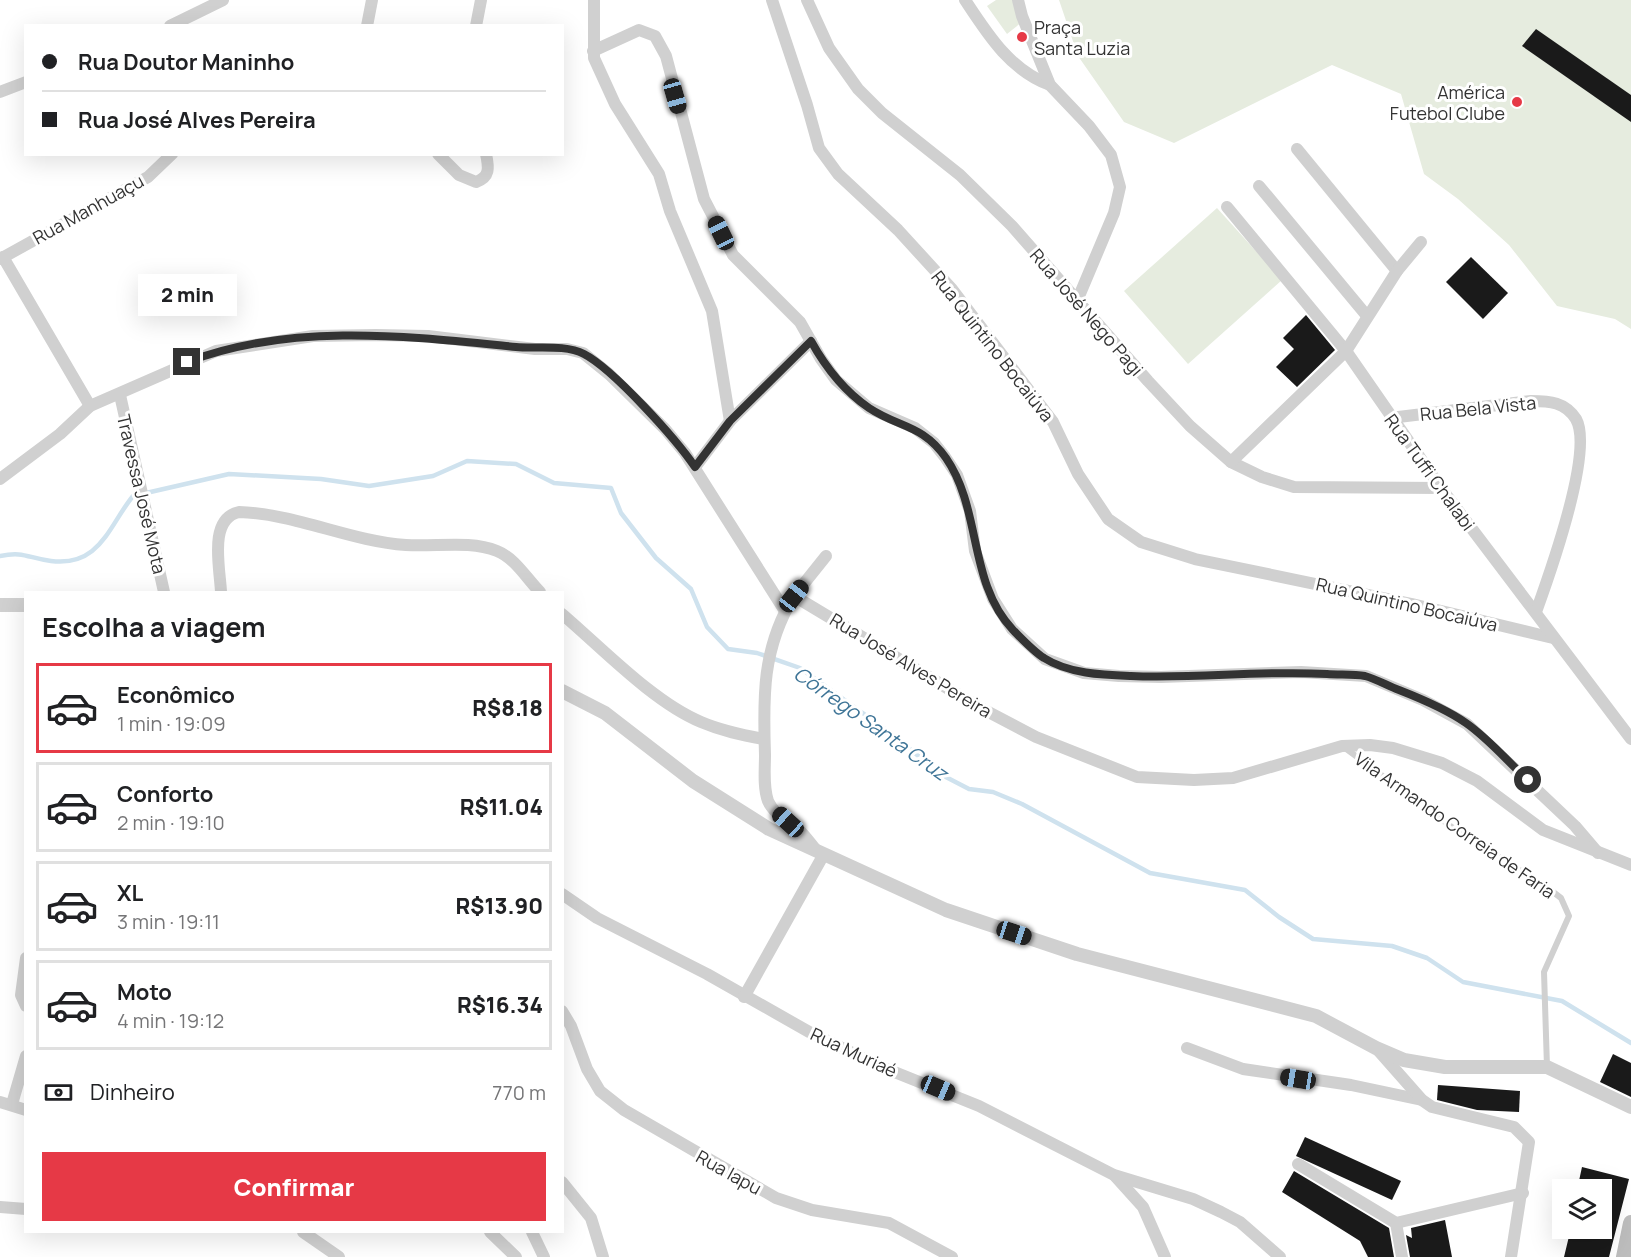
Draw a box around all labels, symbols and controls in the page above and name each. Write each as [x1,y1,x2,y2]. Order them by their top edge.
place label: Praça Santa Luzia [1034,15,1130,60]
marker: Praça Santa Luzia [1015,30,1029,44]
text: Rua Doutor Maninho [78,47,294,77]
car [661,76,689,116]
place label: América Futebol Clube [1390,80,1505,125]
marker: América Futebol Clube [1510,95,1524,109]
text: Rua José Alves Pereira [78,105,316,135]
street label: Rua Manhuaçu [28,169,148,249]
car [705,213,737,253]
street label: Rua José Nego Pagi [1025,243,1149,381]
street label: Rua Quintino Bocaiúva [926,265,1060,427]
callout: 2 min [138,275,237,317]
text: 2 min [161,281,214,308]
route end [173,348,200,375]
street label: Rua Bela Vista [1419,390,1537,426]
street label: Rua Tuffi Chalabi [1379,409,1481,535]
street label: Travessa José Mota [112,412,172,576]
street label: Rua Quintino Bocaiúva [1314,571,1500,637]
car [776,576,812,616]
street label: Rua José Alves Pereira [826,607,996,723]
text: Escolha a viagem [42,608,265,645]
water label: Córrego Santa Cruz [789,660,955,788]
text: Econômico [117,680,235,710]
icon: car [45,681,99,735]
text: R$8.18 [472,693,543,723]
text: 1 min · 19:09 [117,710,226,737]
street label: Vila Armando Correia de Faria [1350,746,1560,904]
route start [1514,766,1541,793]
text: Conforto [117,779,213,809]
icon: car [45,780,99,834]
text: R$11.04 [460,792,543,822]
car [769,803,807,841]
text: 2 min · 19:10 [117,809,225,836]
text: XL [117,878,143,908]
icon: car [45,879,99,933]
text: R$13.90 [456,891,543,921]
text: 3 min · 19:11 [117,908,220,935]
car [994,919,1034,947]
text: Moto [117,977,172,1007]
icon: car [45,978,99,1032]
text: R$16.34 [457,990,543,1020]
text: 4 min · 19:12 [117,1007,224,1034]
street label: Rua Muriaé [807,1022,901,1082]
car [1279,1067,1317,1091]
car [918,1073,958,1103]
icon: cash [42,1076,75,1109]
text: Dinheiro [90,1077,175,1107]
text: 770 m [492,1079,546,1106]
street label: Rua Iapu [692,1144,766,1200]
button: Confirmar [42,1152,546,1221]
map controls [1552,1179,1612,1239]
button: layers [1552,1179,1612,1239]

